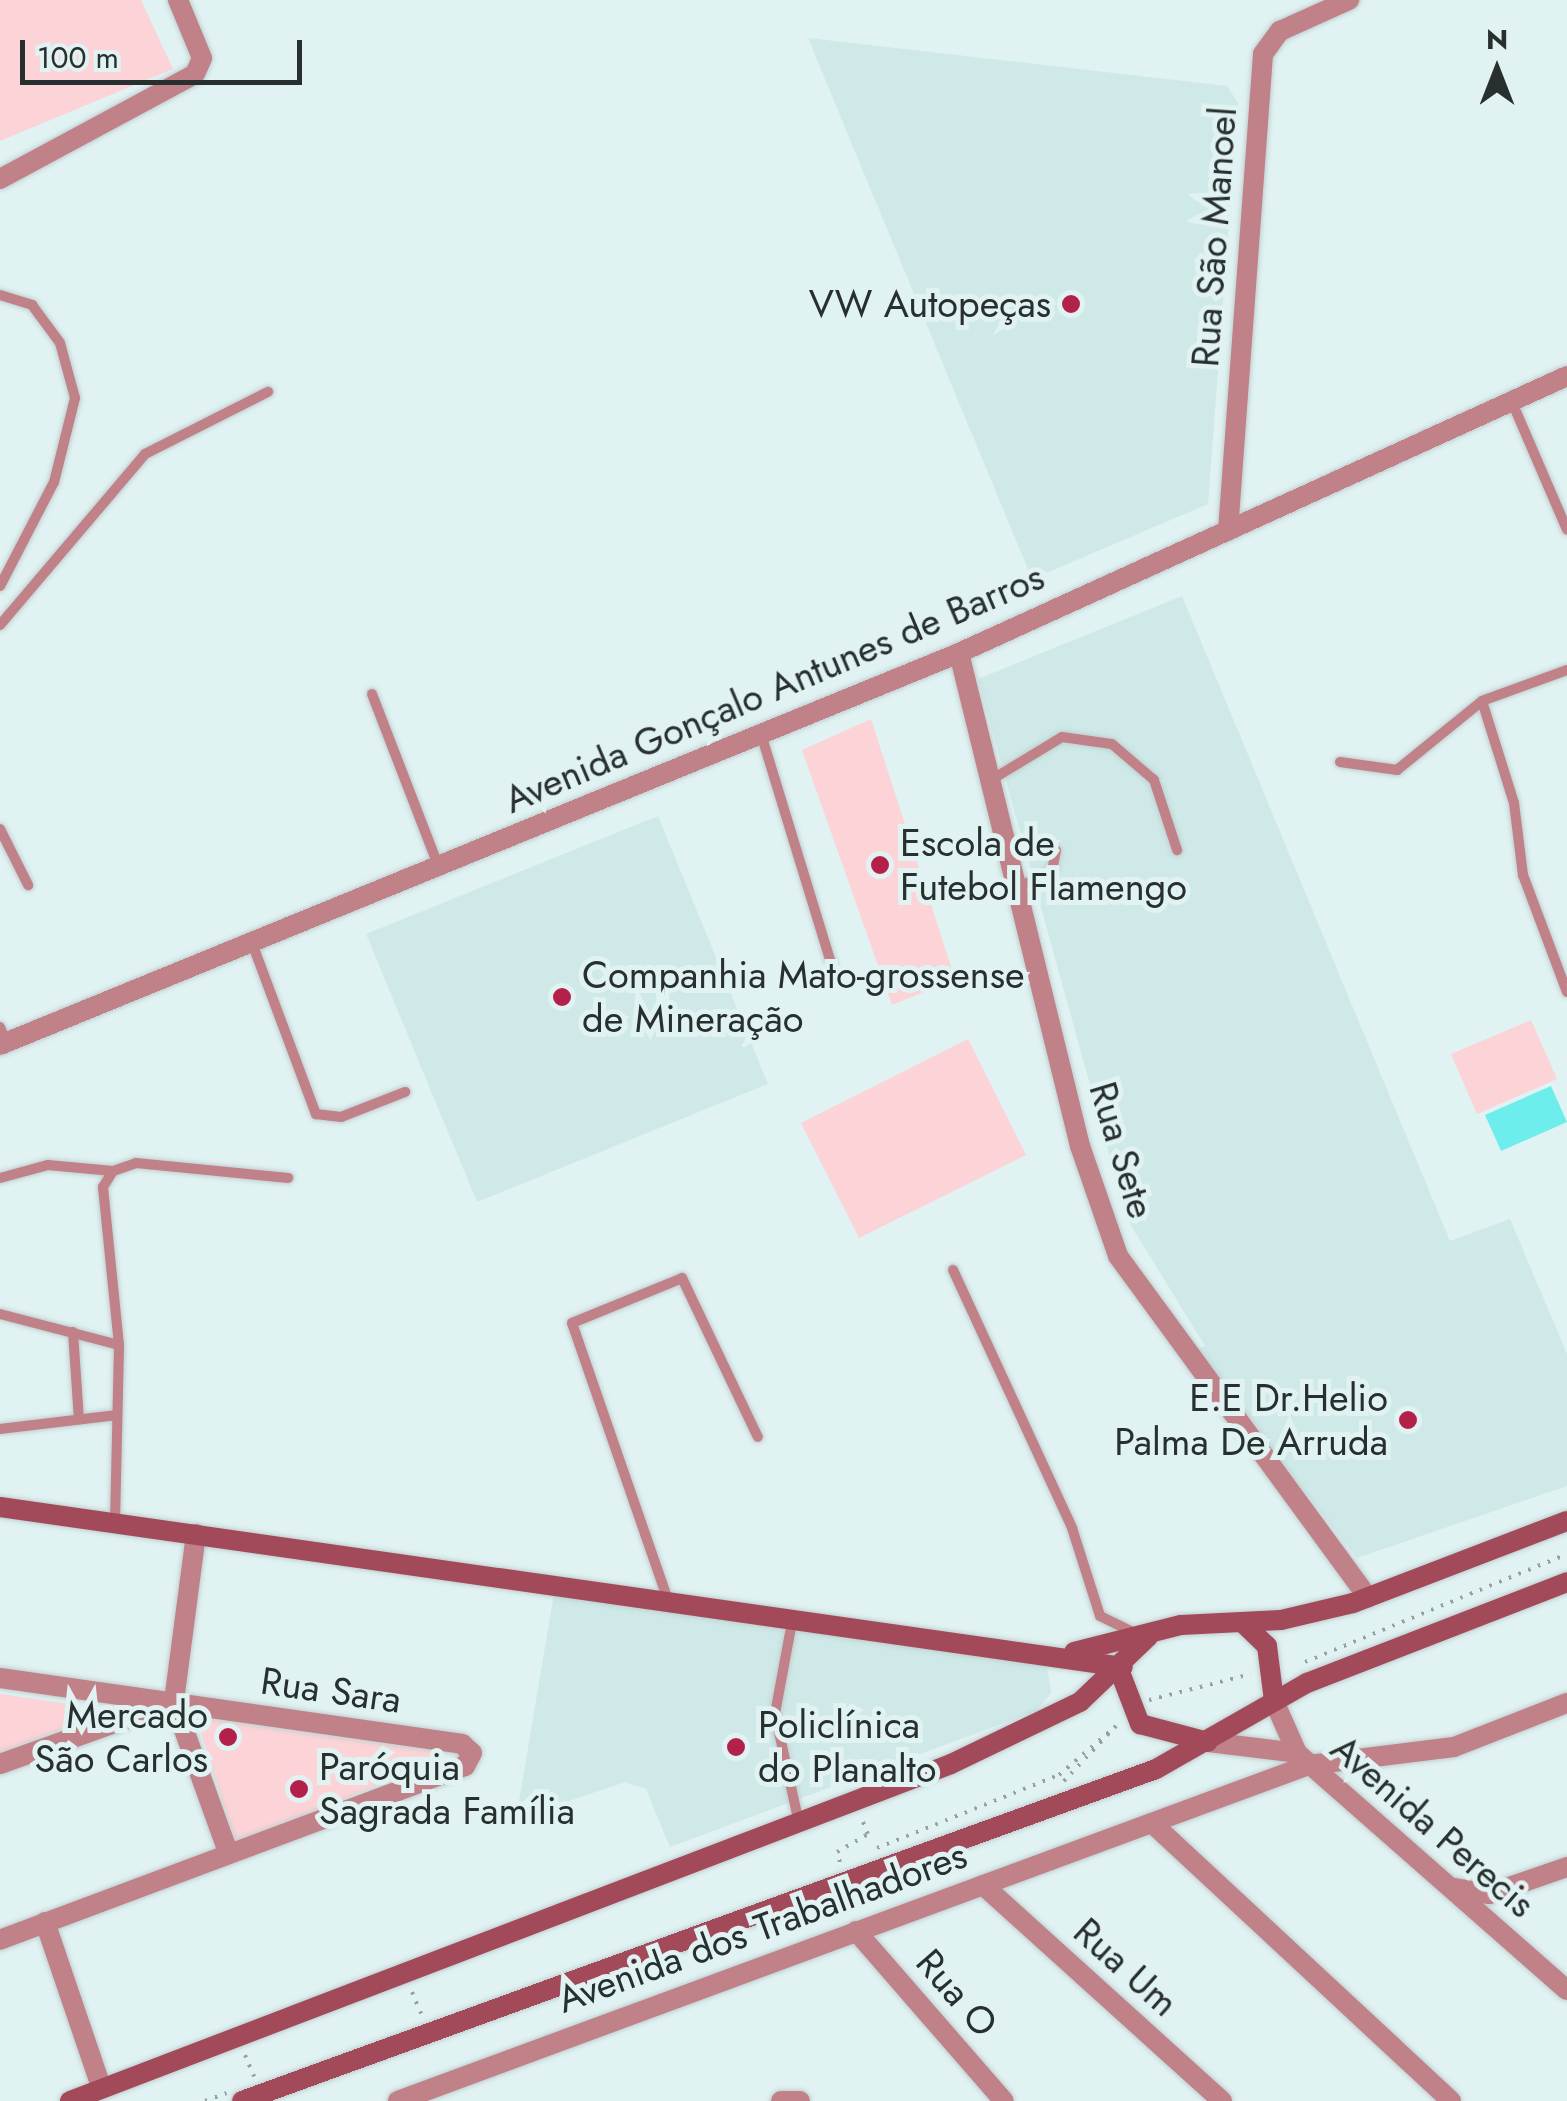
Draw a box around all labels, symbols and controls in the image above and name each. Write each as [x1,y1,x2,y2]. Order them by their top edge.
text: N [1486,19,1508,60]
scale bar [25,20,308,82]
north arrow [1447,20,1547,120]
text: 100 m [37,36,119,79]
street label: Rua São Manoel [1182,106,1246,368]
place label: VW Autopeças [809,281,1051,327]
marker: VW Autopeças [1060,293,1082,315]
street label: Avenida Gonçalo Antunes de Barros [497,553,1051,823]
place label: Escola de Futebol Flamengo [900,820,1187,909]
marker: Escola de Futebol Flamengo [869,854,891,876]
place label: Companhia Mato-grossense de Mineração [582,952,1025,1042]
marker: Companhia Mato-grossense de Mineração [551,986,573,1008]
street label: Rua Sete [1080,1076,1164,1224]
place label: E.E Dr.Helio Palma De Arruda [1114,1375,1388,1465]
marker: E.E Dr.Helio Palma De Arruda [1397,1409,1419,1431]
street label: Rua Sara [258,1658,404,1722]
place label: Mercado São Carlos [34,1692,208,1782]
place label: Policlínica do Planalto [758,1702,936,1792]
street label: Avenida Perecis [1322,1725,1544,1927]
marker: Mercado São Carlos [217,1726,239,1748]
marker: Policlínica do Planalto [723,1734,749,1760]
place label: Paróquia Sagrada Família [319,1744,575,1834]
marker: Paróquia Sagrada Família [288,1778,310,1800]
street label: Avenida dos Trabalhadores [551,1832,973,2022]
street label: Rua Um [1065,1908,1187,2026]
street label: Rua O [907,1940,1007,2046]

